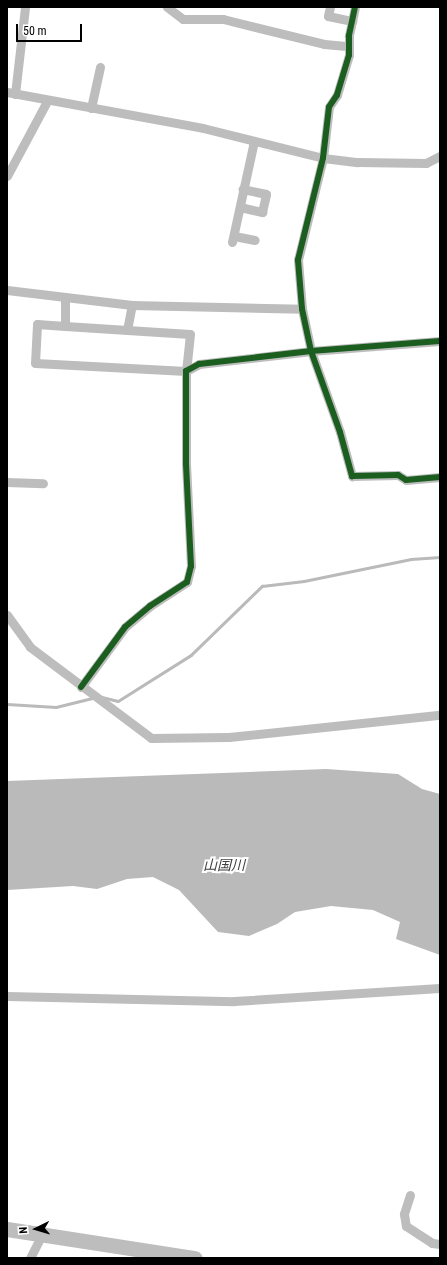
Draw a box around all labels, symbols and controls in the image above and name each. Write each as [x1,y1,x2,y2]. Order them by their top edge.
scale bar [18,16,84,42]
text: 50 m [23,24,47,38]
water label: 山国川 [203,857,245,873]
north arrow [16,1209,56,1249]
text: N [17,1226,30,1234]

